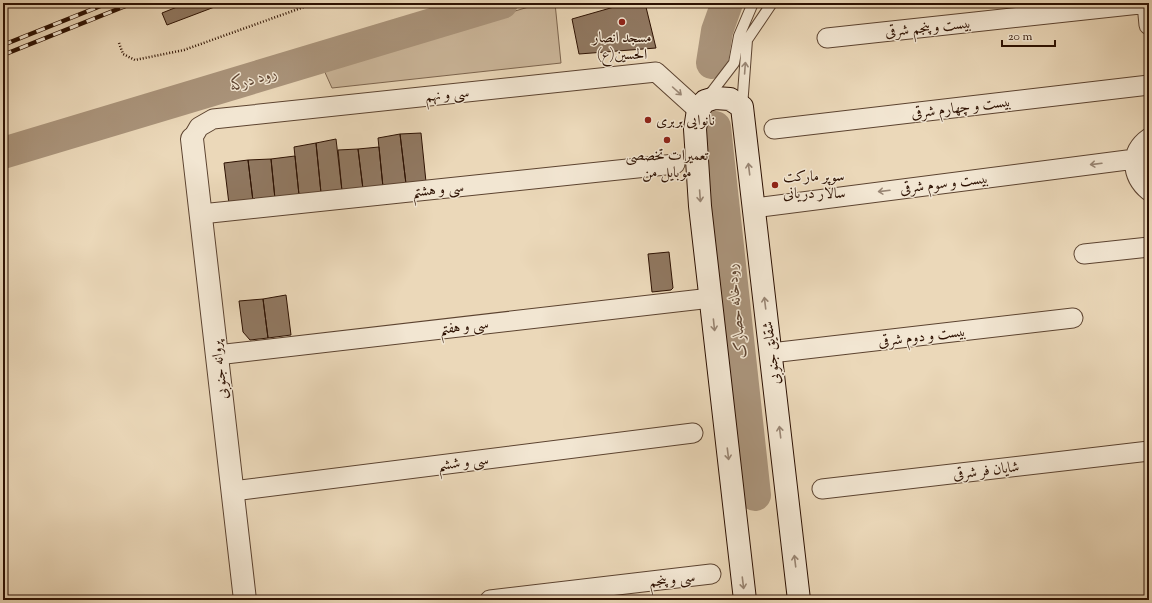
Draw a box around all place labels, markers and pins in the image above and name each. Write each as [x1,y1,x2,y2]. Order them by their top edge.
marker: مسجد انصار الحسین(ع) [617,17,627,27]
place label: مسجد انصار الحسین(ع) [591,28,651,67]
place label: نانوایی بربری [656,111,715,132]
marker: نانوایی بربری [643,115,653,125]
marker: تعمیرات تخصصی موبایل من [662,135,672,145]
place label: تعمیرات تخصصی موبایل من [626,146,709,184]
place label: سوپر مارکت سالار دریانی [783,167,846,205]
marker: سوپر مارکت سالار دریانی [770,180,780,190]

